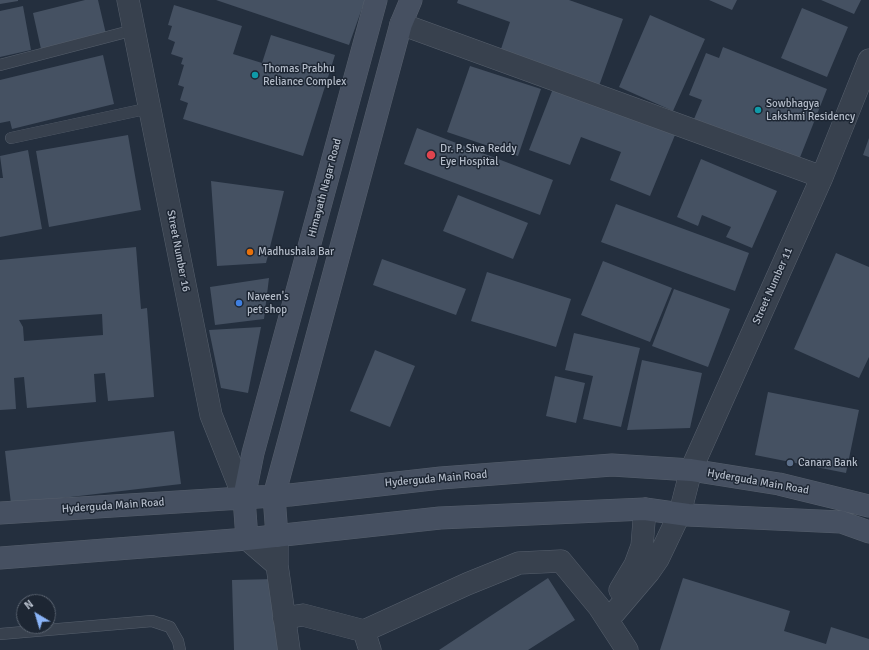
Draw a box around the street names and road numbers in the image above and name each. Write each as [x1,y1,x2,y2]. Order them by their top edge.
street label: Himayath Nagar Road [305,137,345,239]
street label: Street Number 16 [164,209,192,293]
street label: Street Number 11 [750,245,796,327]
street label: Hyderguda Main Road [706,467,810,497]
street label: Hyderguda Main Road [384,468,488,490]
street label: Hyderguda Main Road [61,496,165,516]

